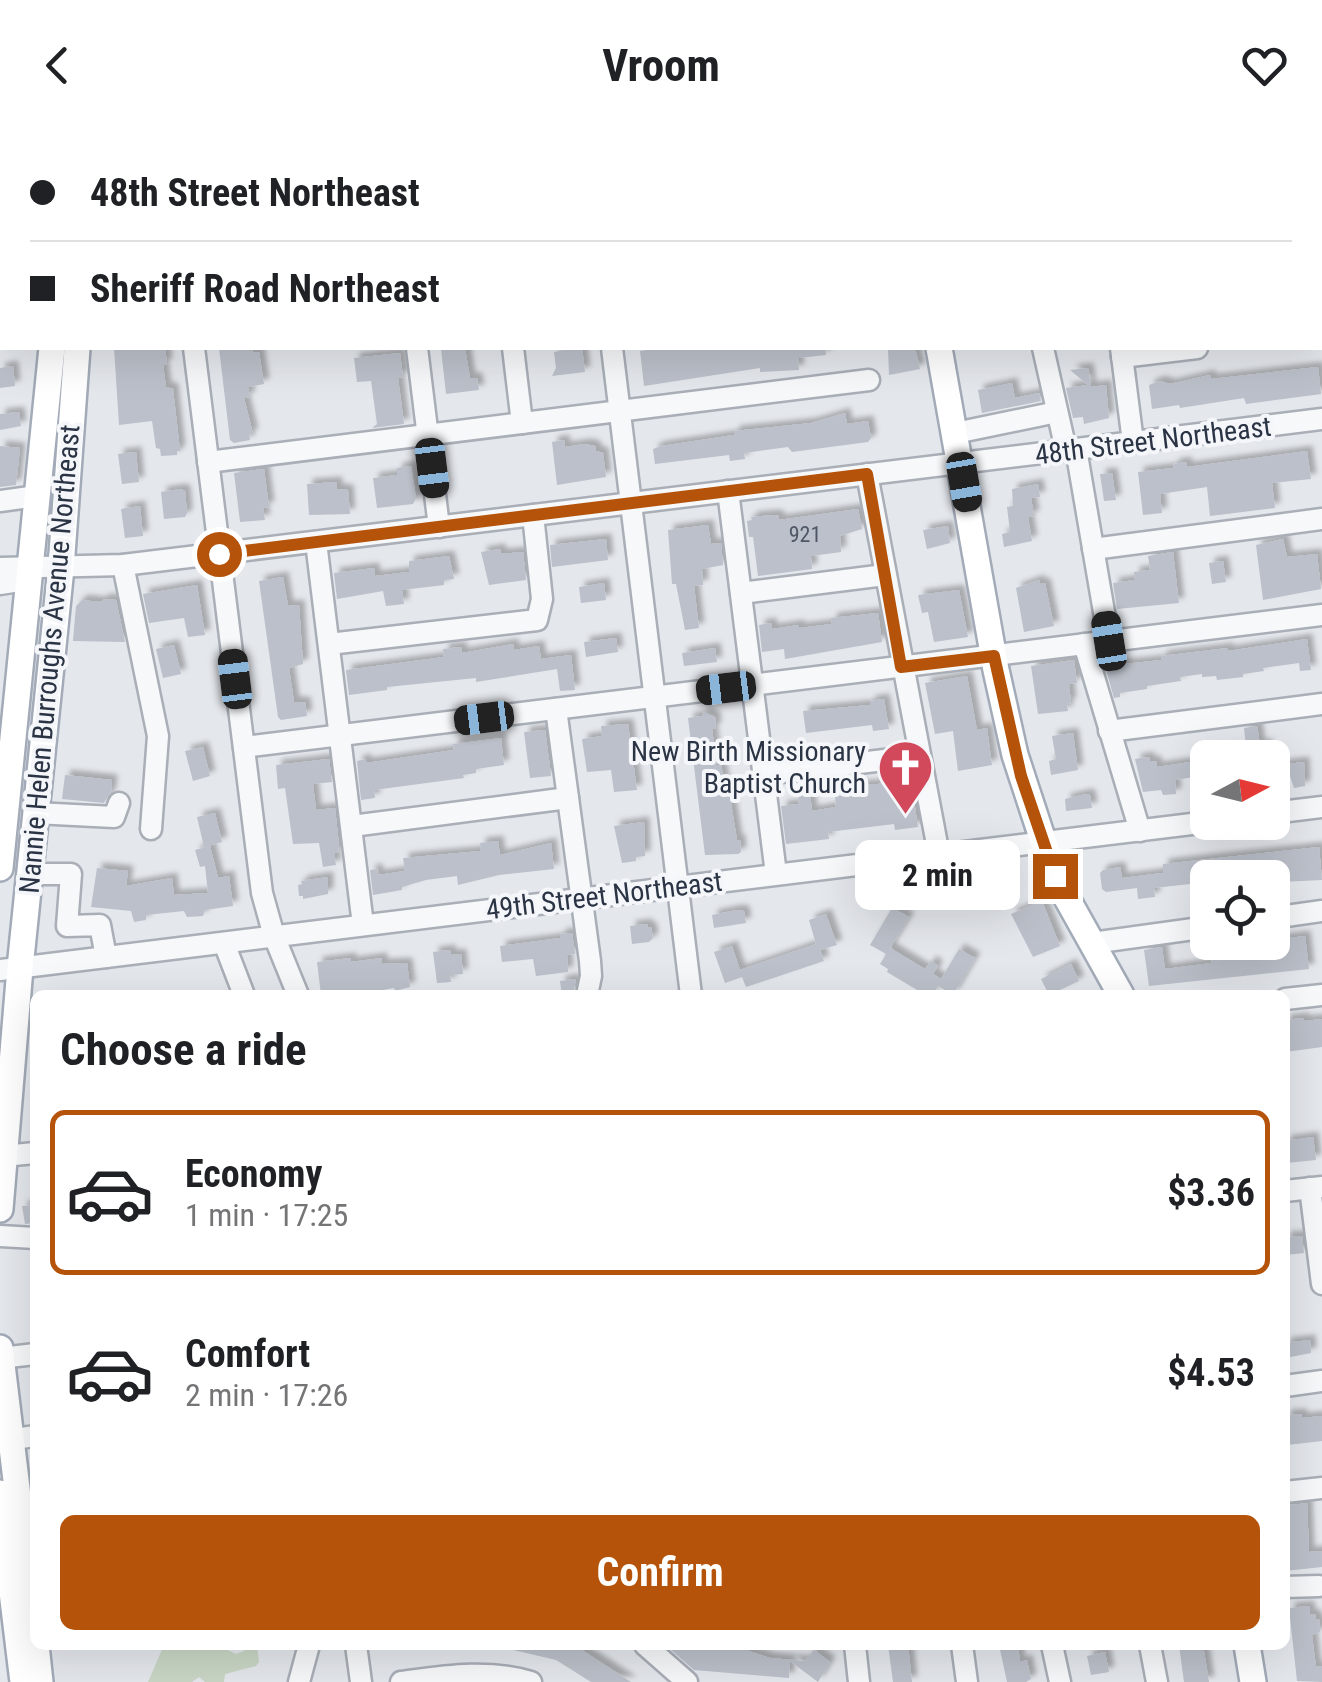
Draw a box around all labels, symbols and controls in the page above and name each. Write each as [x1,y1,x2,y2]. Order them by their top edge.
icon: back [30,38,85,93]
icon: heart [1237,38,1292,93]
text: Vroom [602,39,720,92]
text: 48th Street Northeast [90,171,420,215]
text: Sheriff Road Northeast [90,267,440,311]
street label: 48th Street Northeast [1033,410,1273,471]
street label: Nannie Helen Burroughs Avenue Northeast [13,423,86,895]
car [413,436,451,500]
car [944,450,984,514]
house number: 921 [789,522,821,547]
route start [197,532,242,577]
car [1089,609,1129,673]
car [216,647,254,711]
car [694,669,758,707]
car [452,699,516,737]
place label: New Birth Missionary Baptist Church [631,735,866,800]
church icon: New Birth Missionary Baptist Church [875,737,935,816]
north arrow [1190,740,1290,840]
map controls [1190,740,1290,960]
callout: 2 min [855,841,1020,911]
route end [1033,854,1078,899]
text: 2 min [902,856,973,894]
button: locate [1190,860,1290,960]
street label: 49th Street Northeast [484,865,724,926]
text: Choose a ride [60,1023,307,1076]
icon: car [65,1148,155,1238]
text: Economy [185,1152,322,1196]
text: $3.36 [1167,1171,1255,1215]
text: 1 min · 17:25 [185,1196,348,1234]
icon: car [65,1328,155,1418]
text: Comfort [185,1332,310,1376]
text: $4.53 [1167,1351,1255,1395]
text: 2 min · 17:26 [185,1376,348,1414]
button: Confirm [60,1515,1260,1630]

